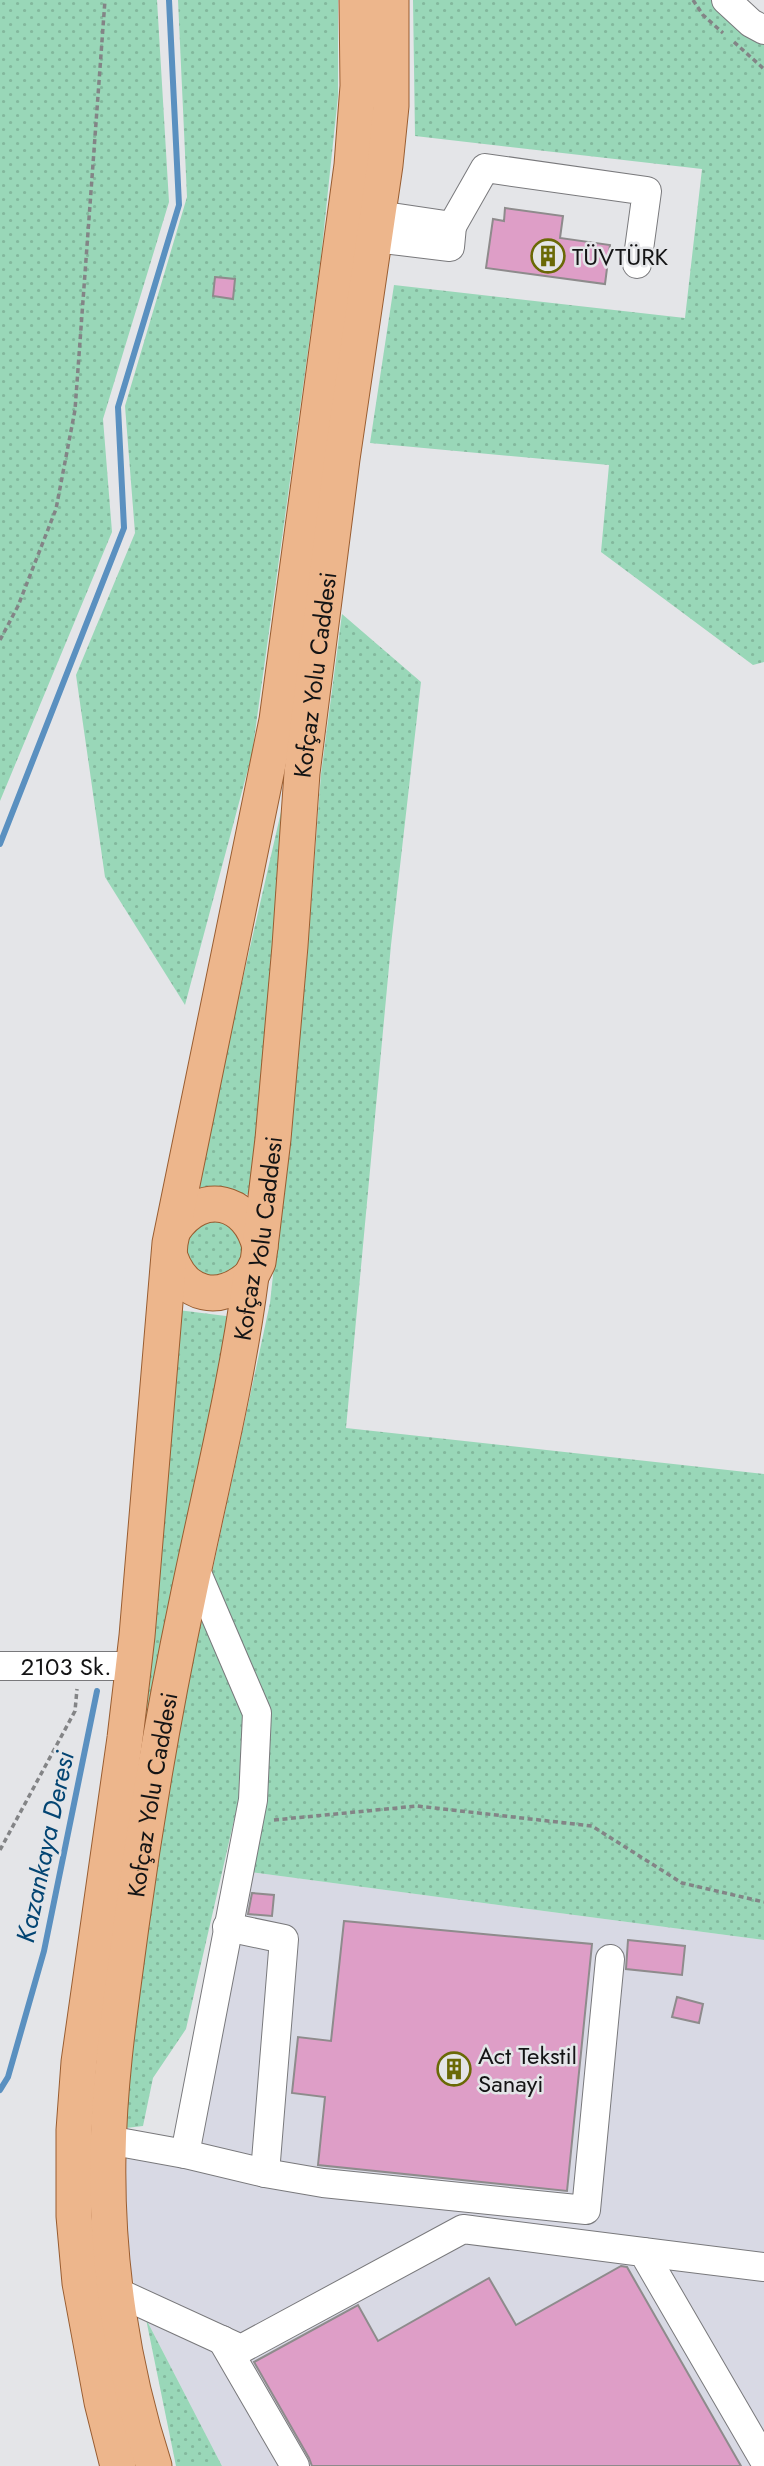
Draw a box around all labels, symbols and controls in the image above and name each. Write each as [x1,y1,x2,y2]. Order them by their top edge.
building icon: TÜVTÜRK [529,237,567,275]
place label: TÜVTÜRK [572,239,669,274]
street label: Kofçaz Yolu Caddesi [284,570,345,780]
street label: Kofçaz Yolu Caddesi [224,1134,291,1343]
street label: 2103 Sk. [21,1649,111,1684]
street label: Kofçaz Yolu Caddesi [118,1689,186,1900]
water label: Kazankaya Deresi [6,1747,84,1946]
place label: Act Tekstil Sanayi [478,2038,577,2101]
building icon: Act Tekstil Sanayi [435,2050,473,2088]

